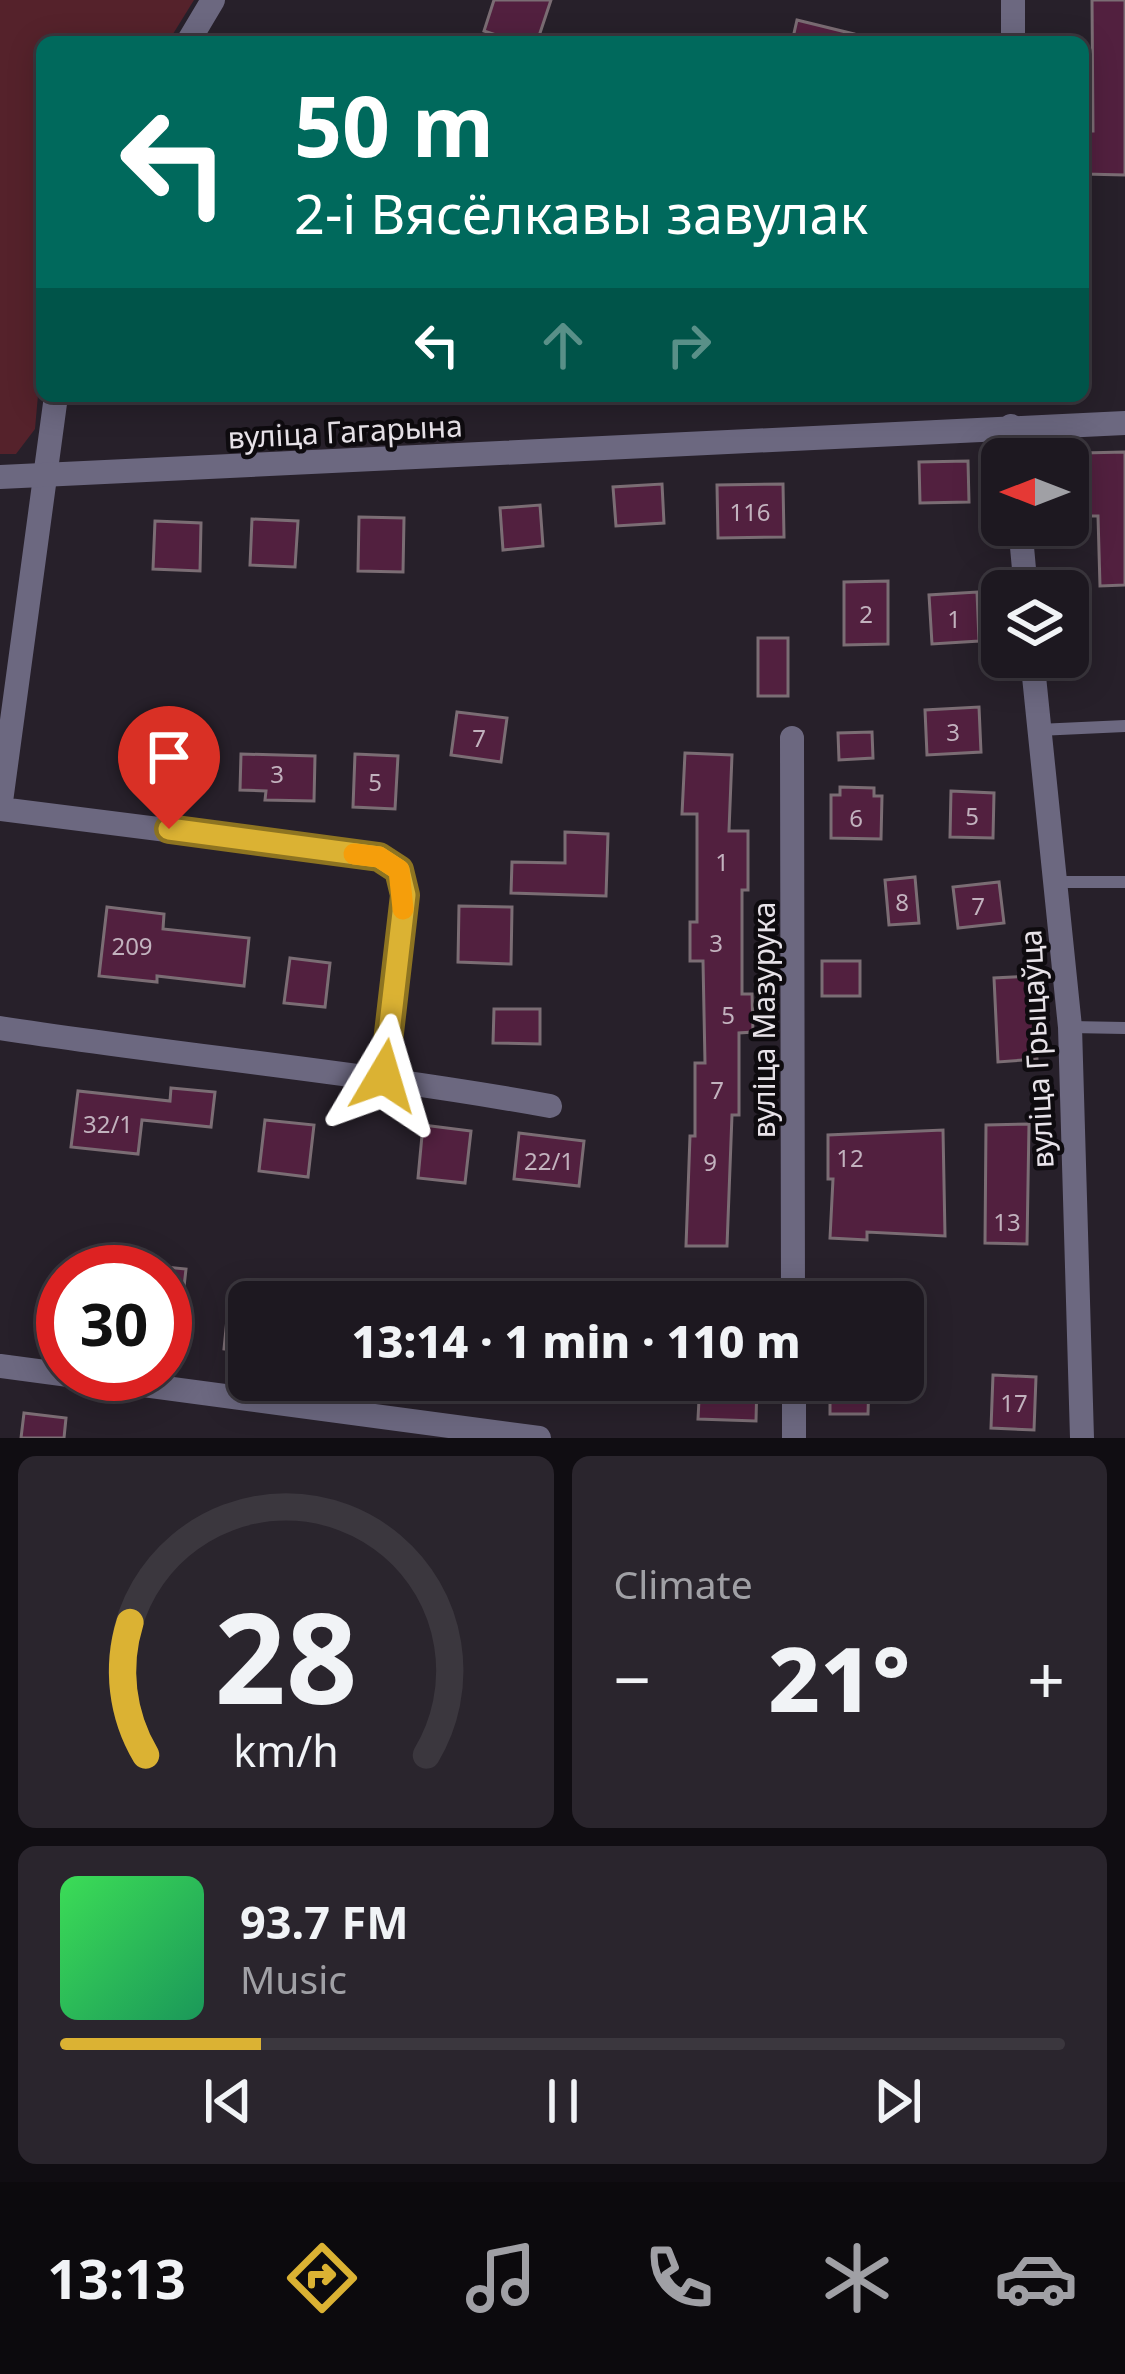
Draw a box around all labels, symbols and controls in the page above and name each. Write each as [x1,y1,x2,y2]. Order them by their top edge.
text: 50 m [294,67,494,182]
icon: left [96,84,252,240]
text: 2-і Вясёлкавы завулак [294,176,868,250]
icon: left [404,312,470,378]
icon: ahead [530,312,596,378]
icon: right [656,312,722,378]
street label: вуліца Гагарына [226,404,464,458]
north arrow [981,438,1089,546]
map controls [981,438,1089,678]
house number: 116 [729,495,771,528]
button: layers [981,570,1089,678]
house number: 2 [859,597,873,630]
house number: 1 [947,602,961,635]
pin [118,706,220,829]
house number: 3 [946,715,960,748]
house number: 7 [472,721,486,754]
icon: arrive [136,724,202,790]
house number: 3 [270,757,284,790]
house number: 5 [368,765,382,798]
house number: 5 [965,799,979,832]
house number: 6 [849,801,863,834]
house number: 1 [715,845,729,878]
house number: 8 [895,885,909,918]
house number: 7 [971,889,985,922]
street label: вуліца Мазурука [743,902,784,1138]
house number: 3 [709,926,723,959]
house number: 209 [111,929,153,962]
street label: вуліца Грыцаўца [1009,929,1063,1169]
house number: 5 [721,998,735,1031]
position arrow [321,1013,447,1139]
house number: 7 [710,1073,724,1106]
house number: 32/1 [83,1107,133,1140]
house number: 12 [836,1141,864,1174]
house number: 22/1 [524,1144,574,1177]
house number: 9 [703,1145,717,1178]
house number: 13 [993,1205,1021,1238]
speed limit sign: 30 [36,1245,192,1401]
text: 13:14 · 1 min · 110 m [351,1310,801,1371]
house number: 17 [1000,1386,1028,1419]
text: Climate [614,1557,753,1610]
text: 28 [214,1571,357,1741]
text: 21° [768,1616,910,1738]
text: − [614,1633,651,1723]
text: + [1027,1633,1065,1723]
text: km/h [233,1721,338,1780]
text: 93.7 FM [240,1891,409,1952]
text: Music [240,1952,347,2005]
icon: previous [195,2068,261,2134]
icon: pause [530,2068,596,2134]
icon: next [865,2068,931,2134]
icon: directions [280,2236,364,2320]
icon: music [459,2236,543,2320]
icon: phone [637,2236,721,2320]
icon: climate [815,2236,899,2320]
icon: car [994,2236,1078,2320]
text: 13:13 [47,2241,186,2315]

